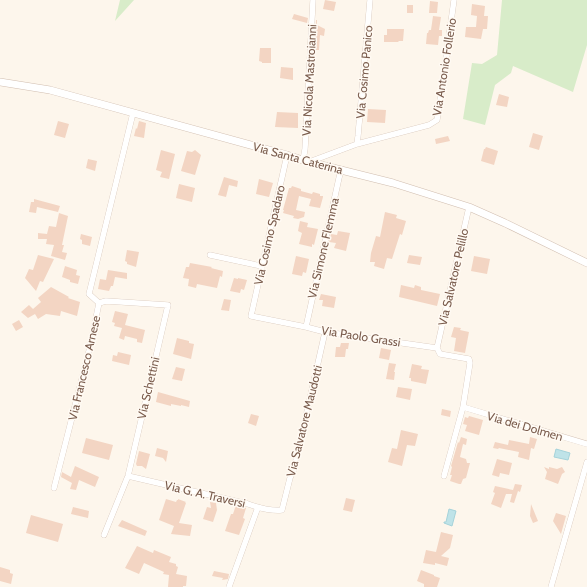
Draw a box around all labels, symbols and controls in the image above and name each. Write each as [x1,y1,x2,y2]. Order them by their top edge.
street label: Via Antonio Follerio [429,17,459,117]
street label: Via Nicola Mastroianni [299,24,319,136]
street label: Via Cosimo Panico [352,24,376,119]
street label: Via Santa Caterina [251,139,345,177]
street label: Via Cosimo Spadaro [250,183,288,286]
street label: Via Simone Flemma [304,196,342,300]
street label: Via Salvatore Pelillo [435,227,472,327]
street label: Via Francesco Arnese [65,314,103,422]
street label: Via Paolo Grassi [320,322,402,350]
street label: Via Schettini [134,355,162,421]
street label: Via Salvatore Maudotti [283,364,325,478]
street label: Via dei Dolmen [485,408,565,444]
street label: Via G. A. Traversi [163,477,247,511]

